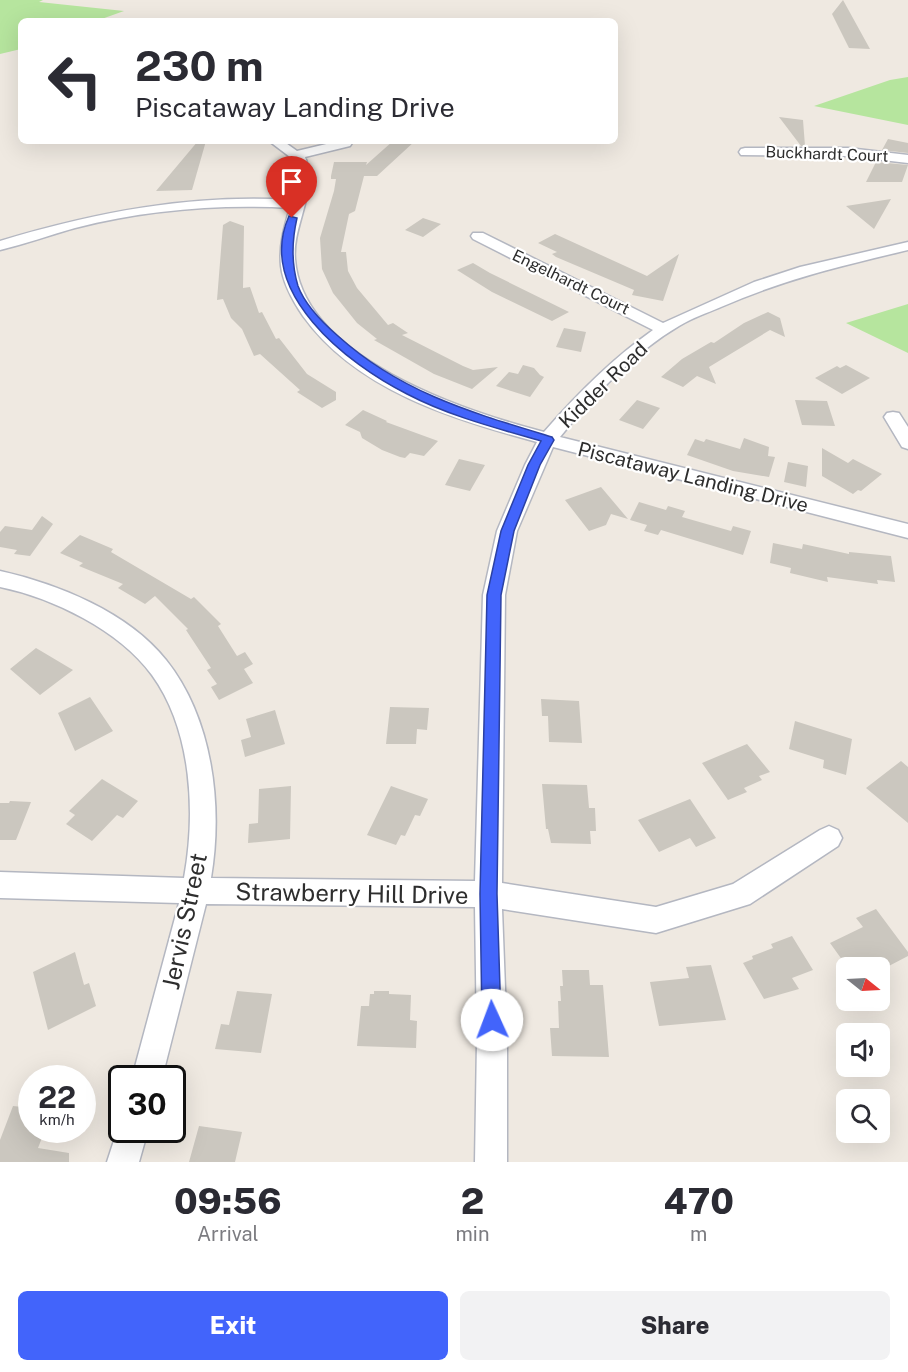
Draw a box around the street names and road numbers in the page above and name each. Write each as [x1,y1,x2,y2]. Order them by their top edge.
street label: Buckhardt Court [765,142,889,166]
street label: Engelhardt Court [509,245,633,319]
street label: Kidder Road [554,337,652,433]
street label: Piscataway Landing Drive [575,437,811,517]
street label: Jervis Street [156,850,212,992]
street label: Strawberry Hill Drive [235,877,469,909]

